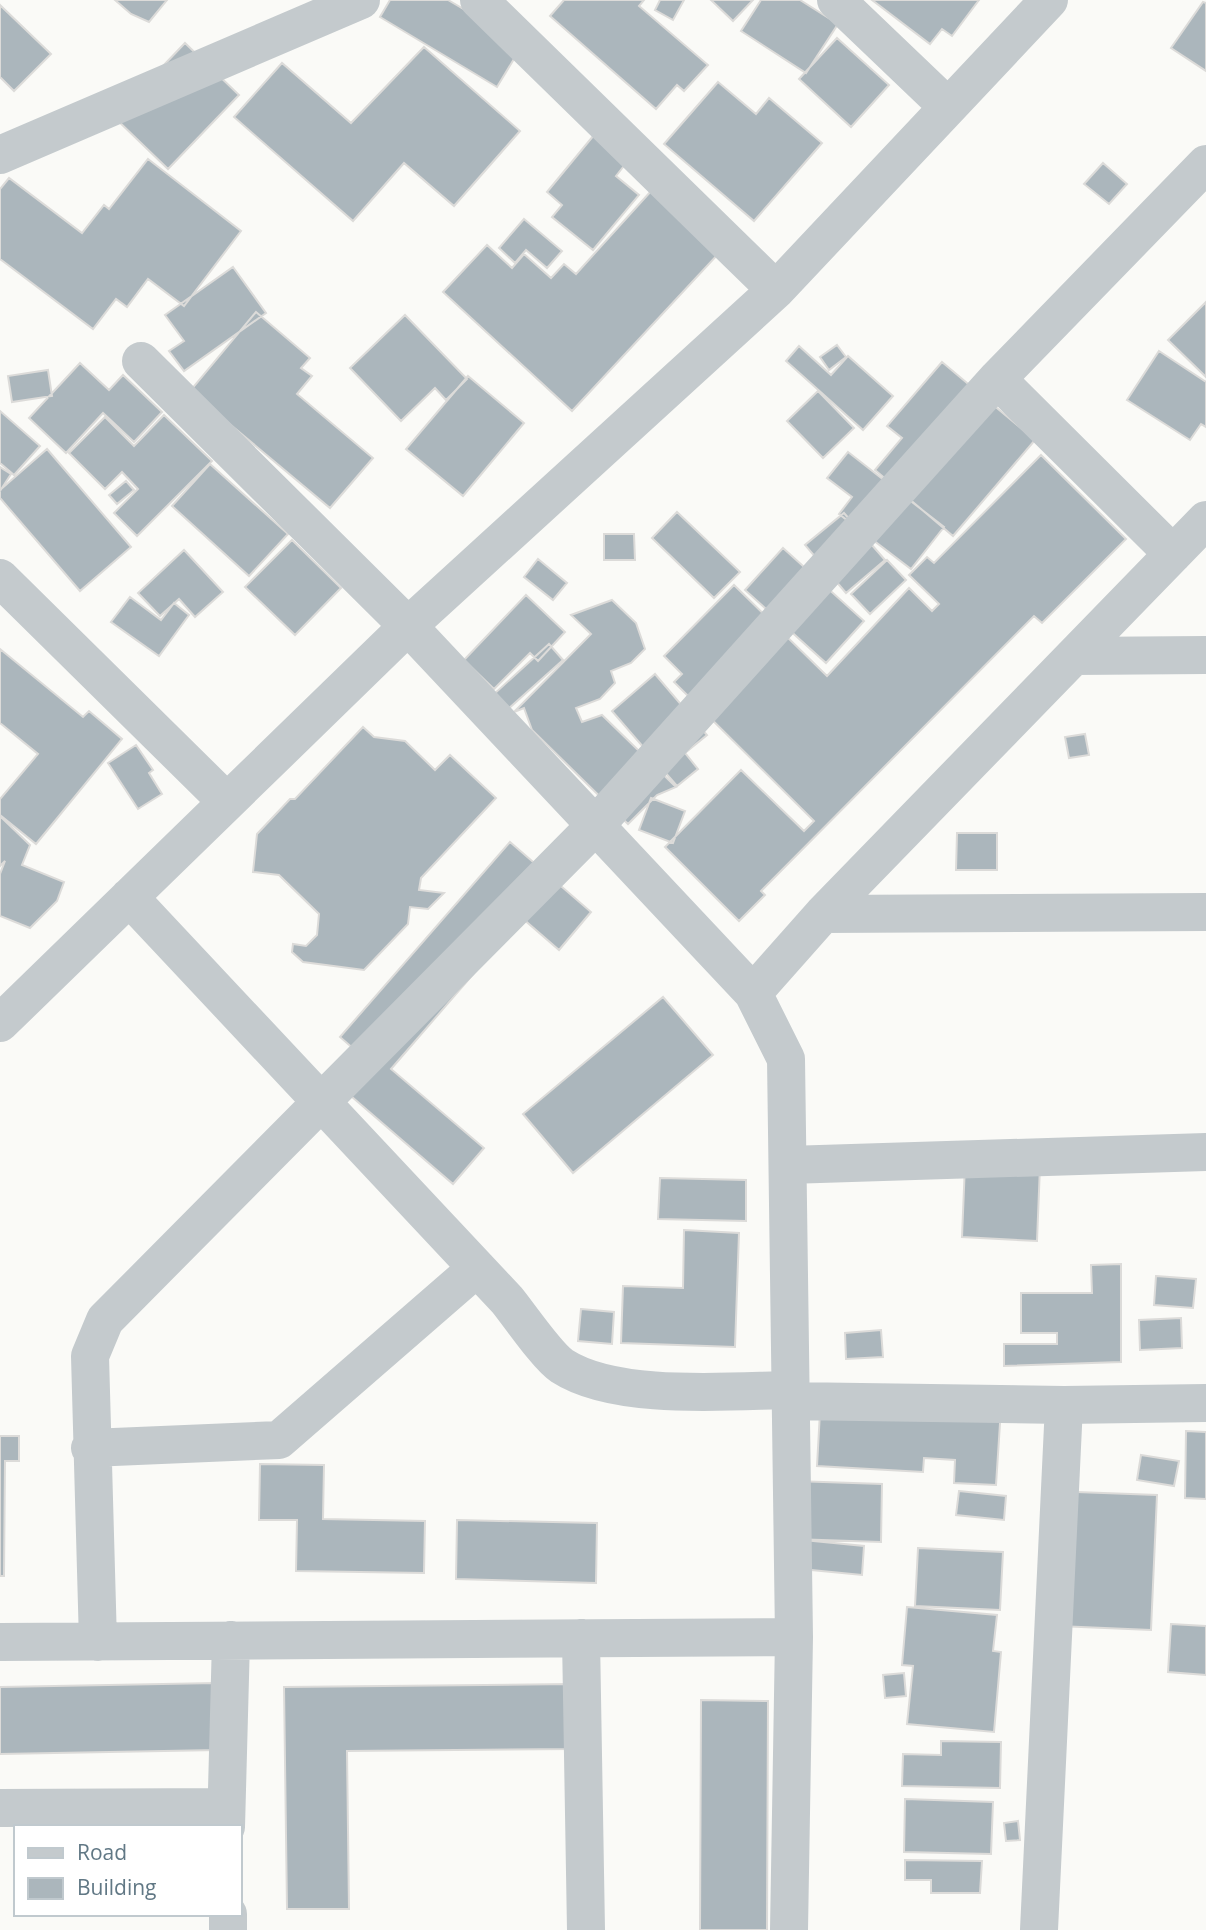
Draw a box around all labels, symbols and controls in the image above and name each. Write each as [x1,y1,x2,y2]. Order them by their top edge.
legend [14,1825,242,1916]
text: Road [77,1838,127,1866]
text: Building [77,1873,156,1901]

